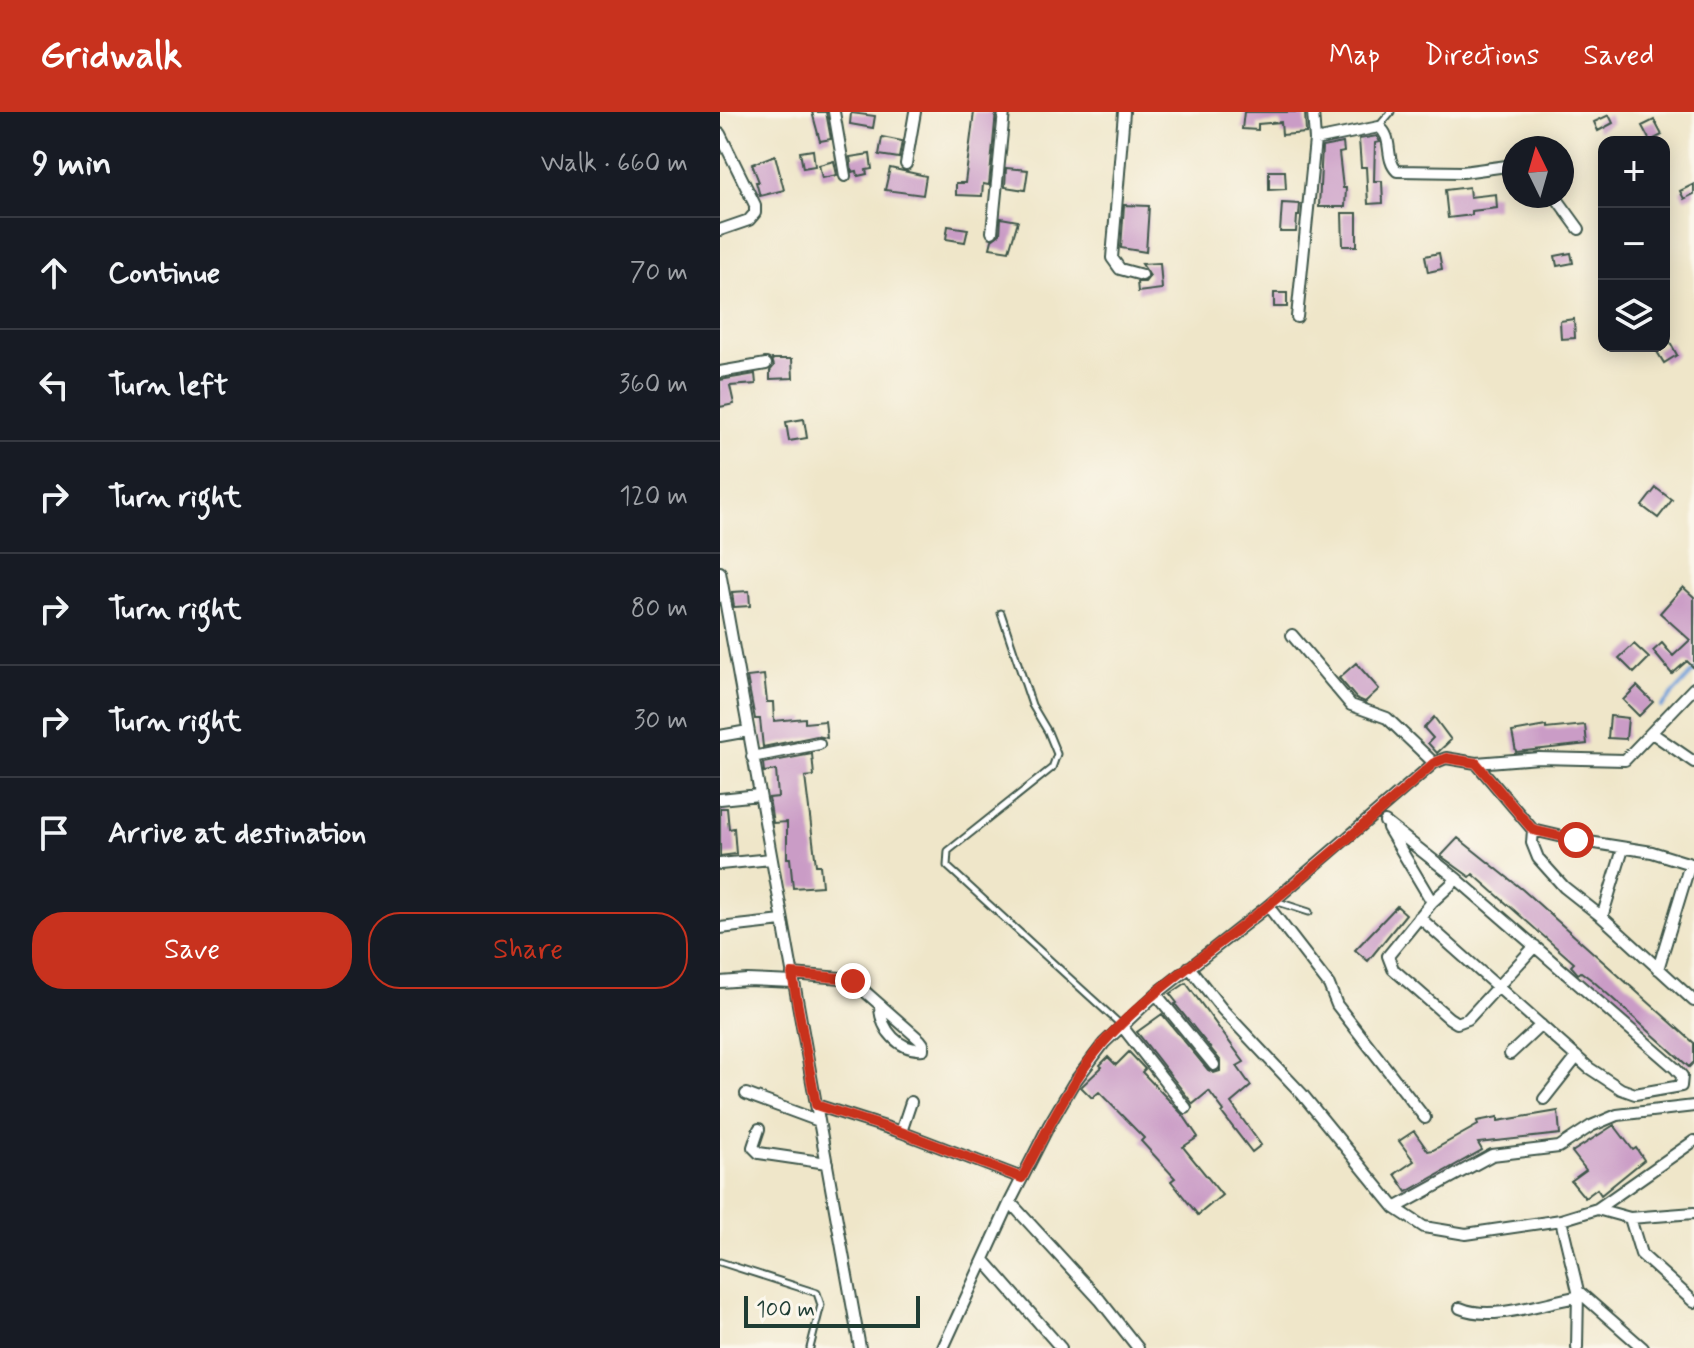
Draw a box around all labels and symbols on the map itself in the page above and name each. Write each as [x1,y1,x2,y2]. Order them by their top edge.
north arrow [1502,136,1574,208]
route start [1558,822,1594,858]
route end [835,963,871,999]
scale bar [744,1292,920,1328]

